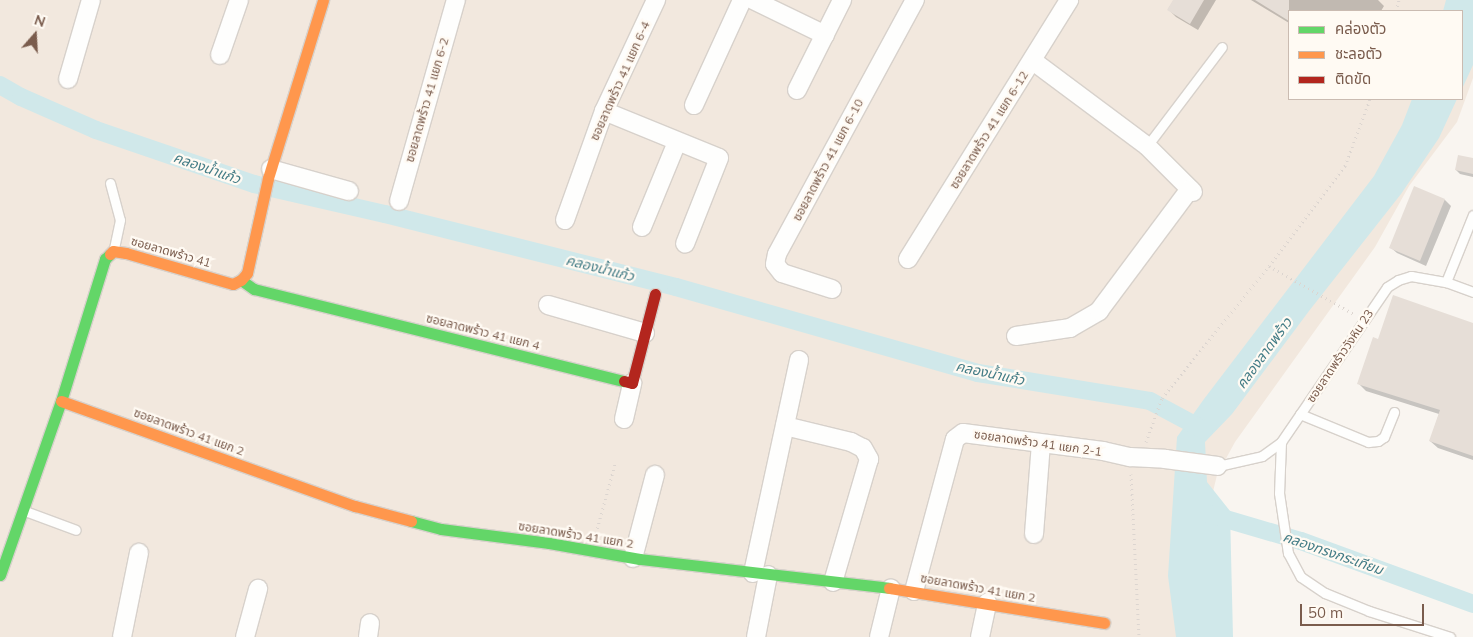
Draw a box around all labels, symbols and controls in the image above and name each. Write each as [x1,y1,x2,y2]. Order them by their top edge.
north arrow [10,10,60,60]
legend [1288,10,1463,100]
text: N [32,11,48,31]
street label: ซอยลาดพร้าว 41 แยก 6-4 [587,19,653,143]
text: คล่องตัว [1335,19,1386,38]
street label: ซอยลาดพร้าว 41 แยก 6-2 [402,36,452,164]
text: ชะลอตัว [1335,44,1382,63]
street label: ซอยลาดพร้าว 41 แยก 6-12 [947,68,1031,192]
text: ติดขัด [1335,69,1371,88]
street label: ซอยลาดพร้าว 41 แยก 6-10 [790,97,866,223]
water label: คลองน้ำแก้ว [171,149,243,187]
street label: ซอยลาดพร้าว 41 [129,234,213,270]
water label: คลองน้ำแก้ว [564,251,636,285]
street label: ซอยลาดพร้าววังหิน 23 [1304,307,1376,405]
street label: ซอยลาดพร้าว 41 แยก 4 [425,311,541,353]
water label: คลองลาดพร้าว [1233,314,1295,392]
water label: คลองน้ำแก้ว [954,358,1026,388]
street label: ซอยลาดพร้าว 41 แยก 2 [132,405,246,459]
street label: ซอยลาดพร้าว 41 แยก 2-1 [973,427,1103,459]
street label: ซอยลาดพร้าว 41 แยก 2 [517,519,635,551]
water label: คลองทรงกระเทียม [1281,528,1385,578]
street label: ซอยลาดพร้าว 41 แยก 2 [919,571,1037,605]
scale bar [1303,594,1427,626]
text: 50 m [1308,603,1343,622]

